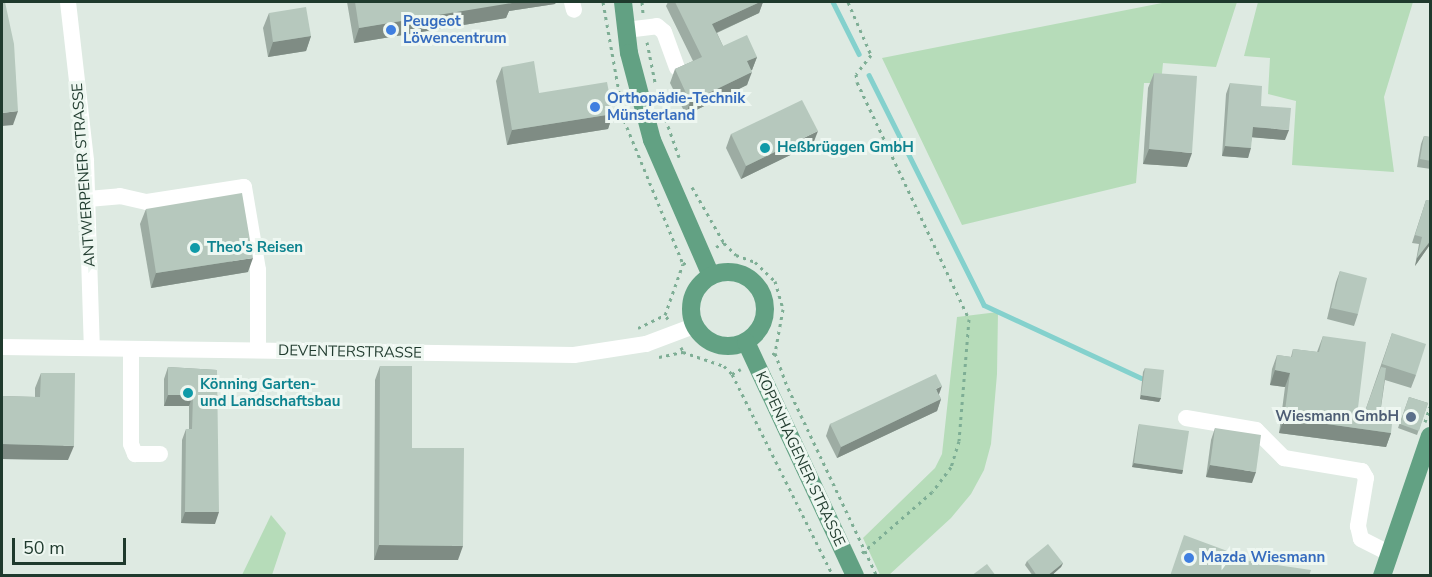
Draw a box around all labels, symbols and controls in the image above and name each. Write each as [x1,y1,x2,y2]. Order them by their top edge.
place label: Peugeot Löwencentrum [403,12,507,47]
marker: Peugeot Löwencentrum [384,23,398,37]
street label: ANTWERPENER STRASSE [69,82,99,268]
place label: Orthopädie-Technik Münsterland [607,89,745,124]
marker: Orthopädie-Technik Münsterland [588,100,602,114]
place label: Heßbrüggen GmbH [777,139,914,157]
marker: Heßbrüggen GmbH [758,141,772,155]
place label: Theo's Reisen [207,239,303,257]
marker: Theo's Reisen [188,241,202,255]
street label: DEVENTERSTRASSE [278,342,422,362]
street label: KOPENHAGENER STRASSE [751,369,849,549]
place label: Könning Garten- und Landschaftsbau [200,375,340,410]
marker: Könning Garten- und Landschaftsbau [181,386,195,400]
place label: Wiesmann GmbH [1275,408,1399,426]
marker: Wiesmann GmbH [1404,410,1418,424]
scale bar [15,526,129,564]
text: 50 m [23,536,65,560]
place label: Mazda Wiesmann [1201,549,1325,567]
marker: Mazda Wiesmann [1182,551,1196,565]

